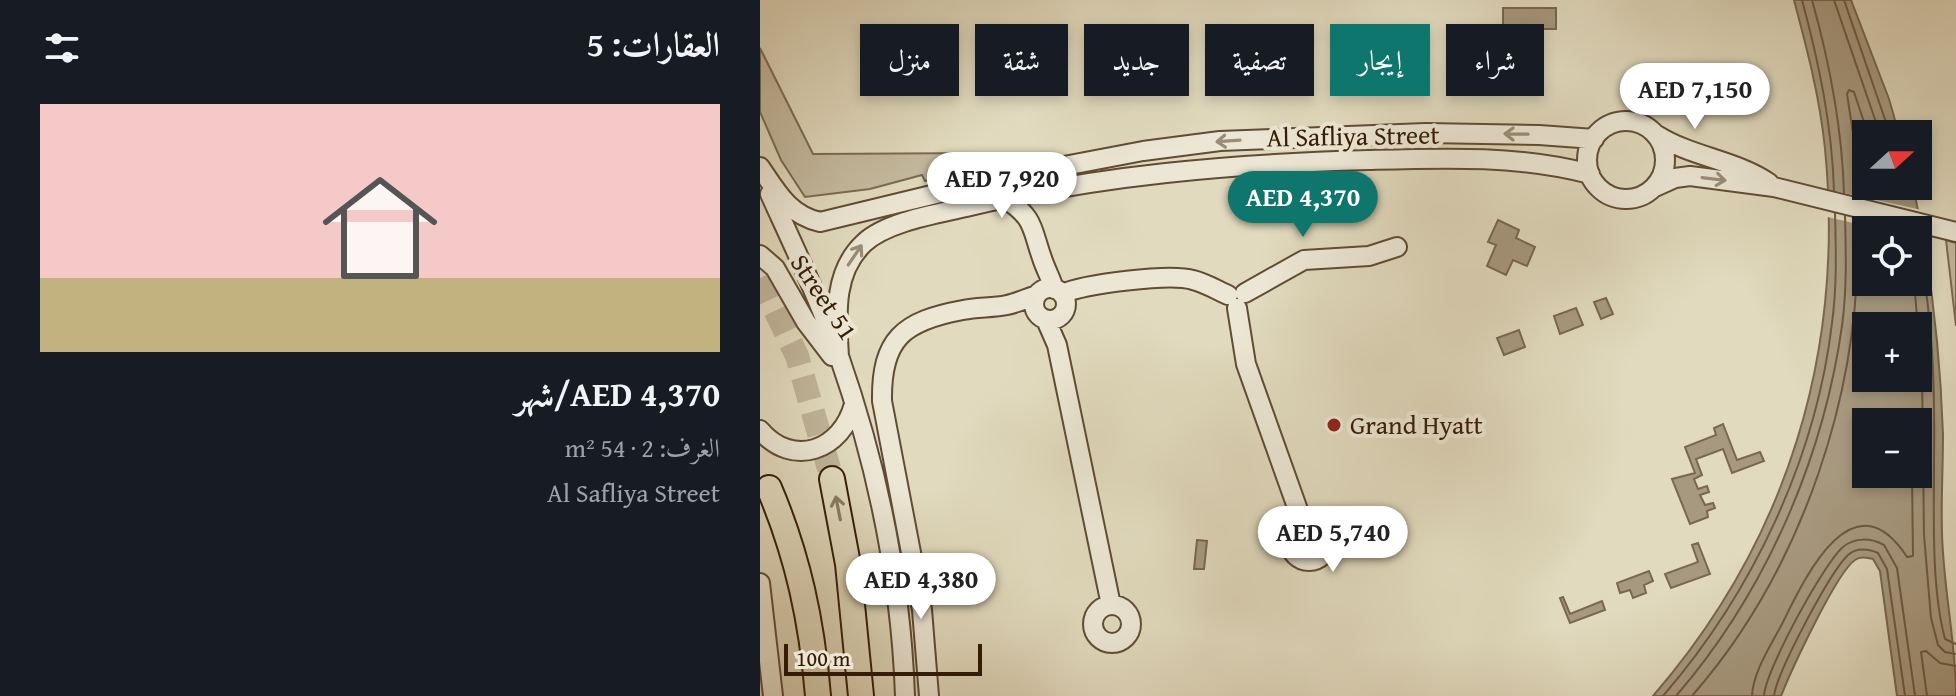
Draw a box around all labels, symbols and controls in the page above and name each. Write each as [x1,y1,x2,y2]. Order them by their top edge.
text: العقارات: 5 [586,19,720,68]
chip: منزل [860,24,959,96]
chip: شقة [975,24,1068,96]
chip: جديد [1084,24,1189,96]
chip: تصفية [1205,24,1314,96]
chip: إيجار [1330,24,1430,96]
chip: شراء [1446,24,1544,96]
icon: filters [40,26,84,70]
pin: AED 7,150 [1603,63,1787,131]
text: AED 7,150 [1638,69,1752,108]
street label: Al Safliya Street [1266,114,1440,157]
north arrow [1852,120,1932,200]
map controls [1852,120,1932,488]
one-way arrow [1503,127,1530,142]
one-way arrow [1215,134,1242,149]
pin: AED 7,920 [910,152,1094,220]
icon: home [308,156,452,300]
text: AED 7,920 [945,158,1059,197]
pin: AED 4,370 [1211,171,1395,239]
one-way arrow [1701,172,1726,187]
text: AED 4,370 [1246,177,1360,216]
button: locate [1852,216,1932,296]
one-way arrow [847,245,864,267]
street label: Street 51 [781,246,868,348]
button: + [1852,312,1932,392]
text: AED 4,370/شهر [515,369,720,418]
place label: Grand Hyatt [1350,405,1483,444]
button: − [1852,408,1932,488]
marker: Grand Hyatt [1325,416,1343,434]
text: الغرف: 2 · 54 m² [565,428,720,467]
text: Al Safliya Street [547,473,720,512]
one-way arrow [829,495,844,521]
pin: AED 5,740 [1241,506,1425,574]
text: AED 5,740 [1276,512,1390,551]
pin: AED 4,380 [829,553,1013,621]
text: AED 4,380 [864,559,978,598]
scale bar [784,640,982,676]
text: 100 m [796,642,851,674]

